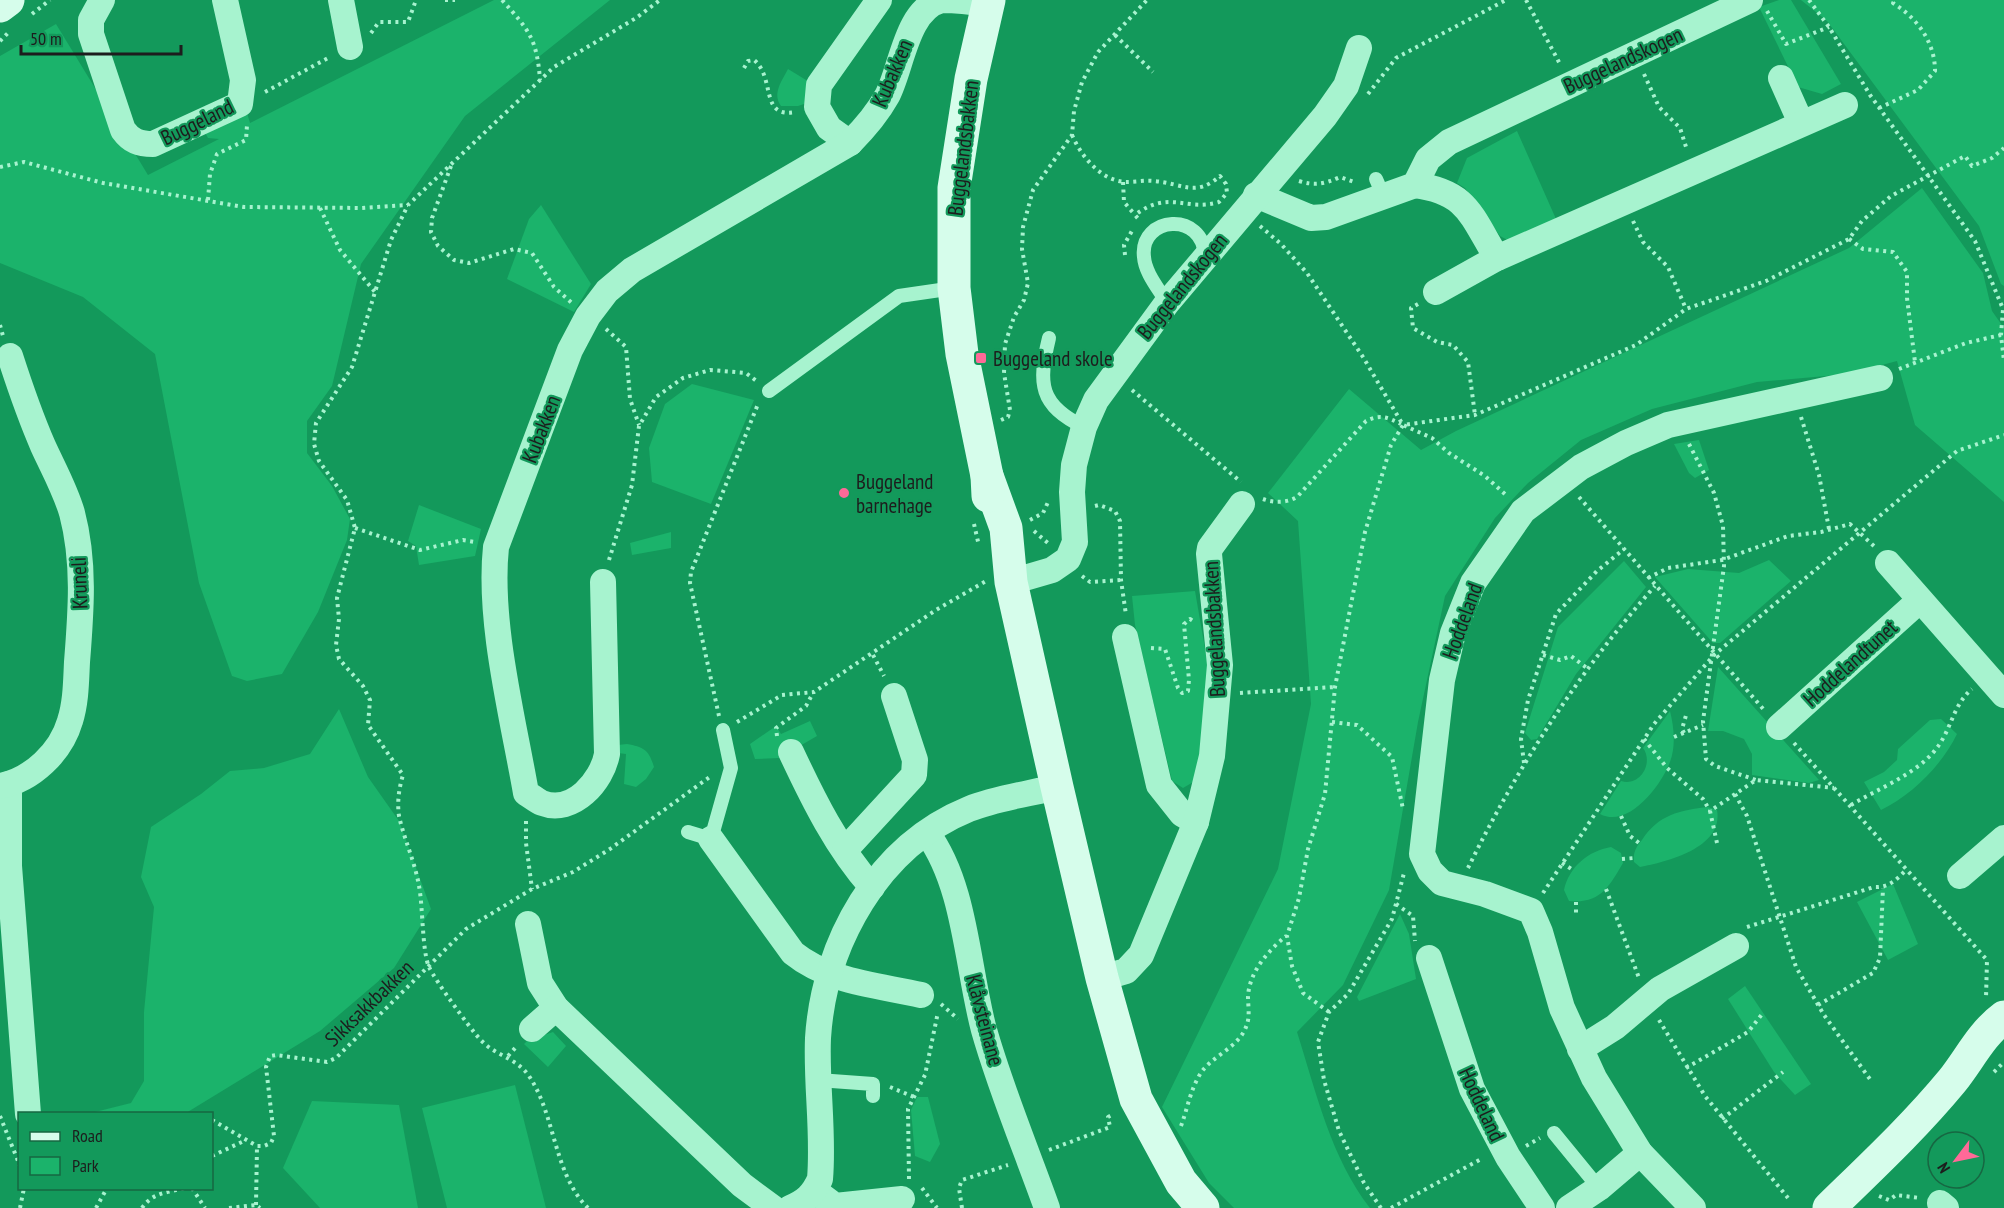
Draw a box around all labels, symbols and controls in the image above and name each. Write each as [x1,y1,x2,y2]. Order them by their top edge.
scale bar [21,18,182,56]
street label: Buggelandskogen [1559,21,1687,99]
text: 50 m [30,27,62,50]
street label: Kubakken [866,35,918,111]
street label: Buggelandsbakken [941,79,985,217]
street label: Buggeland [156,93,238,151]
street label: Buggelandskogen [1131,228,1233,344]
place label: Buggeland skole [993,345,1113,372]
marker: Buggeland skole [974,351,988,365]
street label: Kubakken [516,391,566,467]
place label: Buggeland barnehage [856,468,933,519]
marker: Buggeland barnehage [837,486,851,500]
street label: Kruneli [65,556,93,610]
street label: Buggelandsbakken [1197,560,1231,698]
street label: Hoddeland [1436,579,1488,663]
street label: Hoddelandtunet [1797,614,1903,712]
street label: Sikksakkbakken [319,954,419,1052]
street label: Klåvsteinane [960,971,1010,1069]
street label: Hoddeland [1453,1063,1511,1145]
legend [18,1112,213,1190]
text: Road [72,1124,103,1147]
north arrow [1926,1130,1986,1190]
text: Park [72,1154,99,1177]
text: N [1933,1159,1954,1177]

